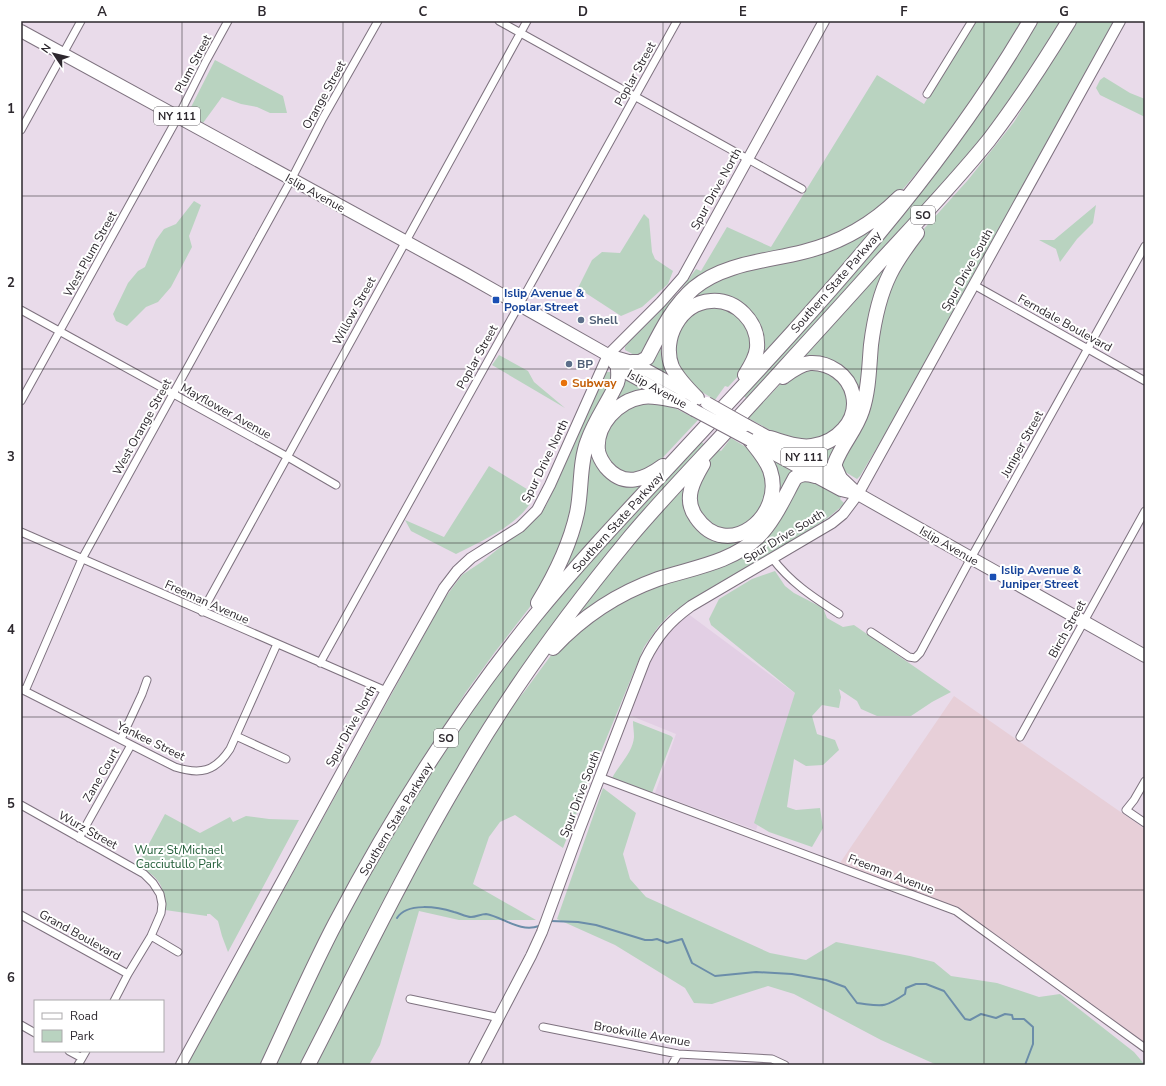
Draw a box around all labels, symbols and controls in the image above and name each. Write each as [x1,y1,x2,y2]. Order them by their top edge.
text: A [97,3,107,21]
text: B [258,3,267,21]
text: C [419,3,428,21]
text: D [578,3,588,21]
text: E [739,3,747,21]
text: F [900,3,908,21]
text: G [1059,3,1069,21]
street label: Plum Street [171,31,215,96]
north arrow [34,34,74,74]
street label: Poplar Street [611,38,660,109]
text: N [38,41,55,56]
street label: Orange Street [299,57,350,132]
text: 1 [7,100,15,118]
road number: NY 111 [154,107,200,125]
street label: Spur Drive North [687,145,745,233]
street label: Islip Avenue [282,170,348,216]
road number: SO [911,206,935,224]
street label: West Plum Street [60,208,121,300]
street label: Spur Drive South [938,226,996,314]
street label: Southern State Parkway [787,227,885,336]
street label: Willow Street [329,273,380,348]
text: 2 [7,274,15,292]
place label: Islip Avenue & Poplar Street [504,285,585,315]
street label: Ferndale Boulevard [1015,291,1115,355]
marker: Islip Avenue & Poplar Street [491,295,501,305]
place label: Shell [589,312,618,328]
marker: Shell [576,315,586,325]
street label: Poplar Street [453,321,502,392]
place label: BP [577,356,593,372]
marker: BP [564,359,574,369]
street label: Islip Avenue [624,366,690,412]
street label: West Orange Street [109,375,176,478]
place label: Subway [572,375,617,391]
marker: Subway [559,378,569,388]
street label: Mayflower Avenue [178,379,274,443]
street label: Juniper Street [997,407,1047,481]
street label: Spur Drive North [518,416,572,506]
text: 3 [7,448,15,466]
road number: NY 111 [781,448,827,466]
street label: Southern State Parkway [569,468,668,576]
street label: Spur Drive South [741,505,827,567]
street label: Islip Avenue [916,523,982,569]
place label: Islip Avenue & Juniper Street [1000,562,1082,592]
marker: Islip Avenue & Juniper Street [988,572,998,582]
street label: Freeman Avenue [162,576,252,628]
street label: Birch Street [1045,597,1090,661]
text: 4 [7,621,15,639]
street label: Spur Drive North [322,682,380,770]
street label: Yankee Street [113,717,188,765]
road number: SO [434,729,458,747]
street label: Zane Court [79,745,123,805]
street label: Spur Drive South [556,748,604,840]
street label: Southern State Parkway [356,758,437,879]
text: 5 [7,795,15,813]
street label: Wurz Street [56,807,121,853]
park label: Wurz St/Michael Cacciutullo Park [134,842,224,872]
street label: Freeman Avenue [846,850,936,898]
street label: Grand Boulevard [36,906,124,964]
text: 6 [7,969,15,987]
legend [34,1000,164,1052]
text: Road [70,1008,98,1024]
street label: Brookville Avenue [592,1018,692,1050]
text: Park [70,1028,95,1044]

